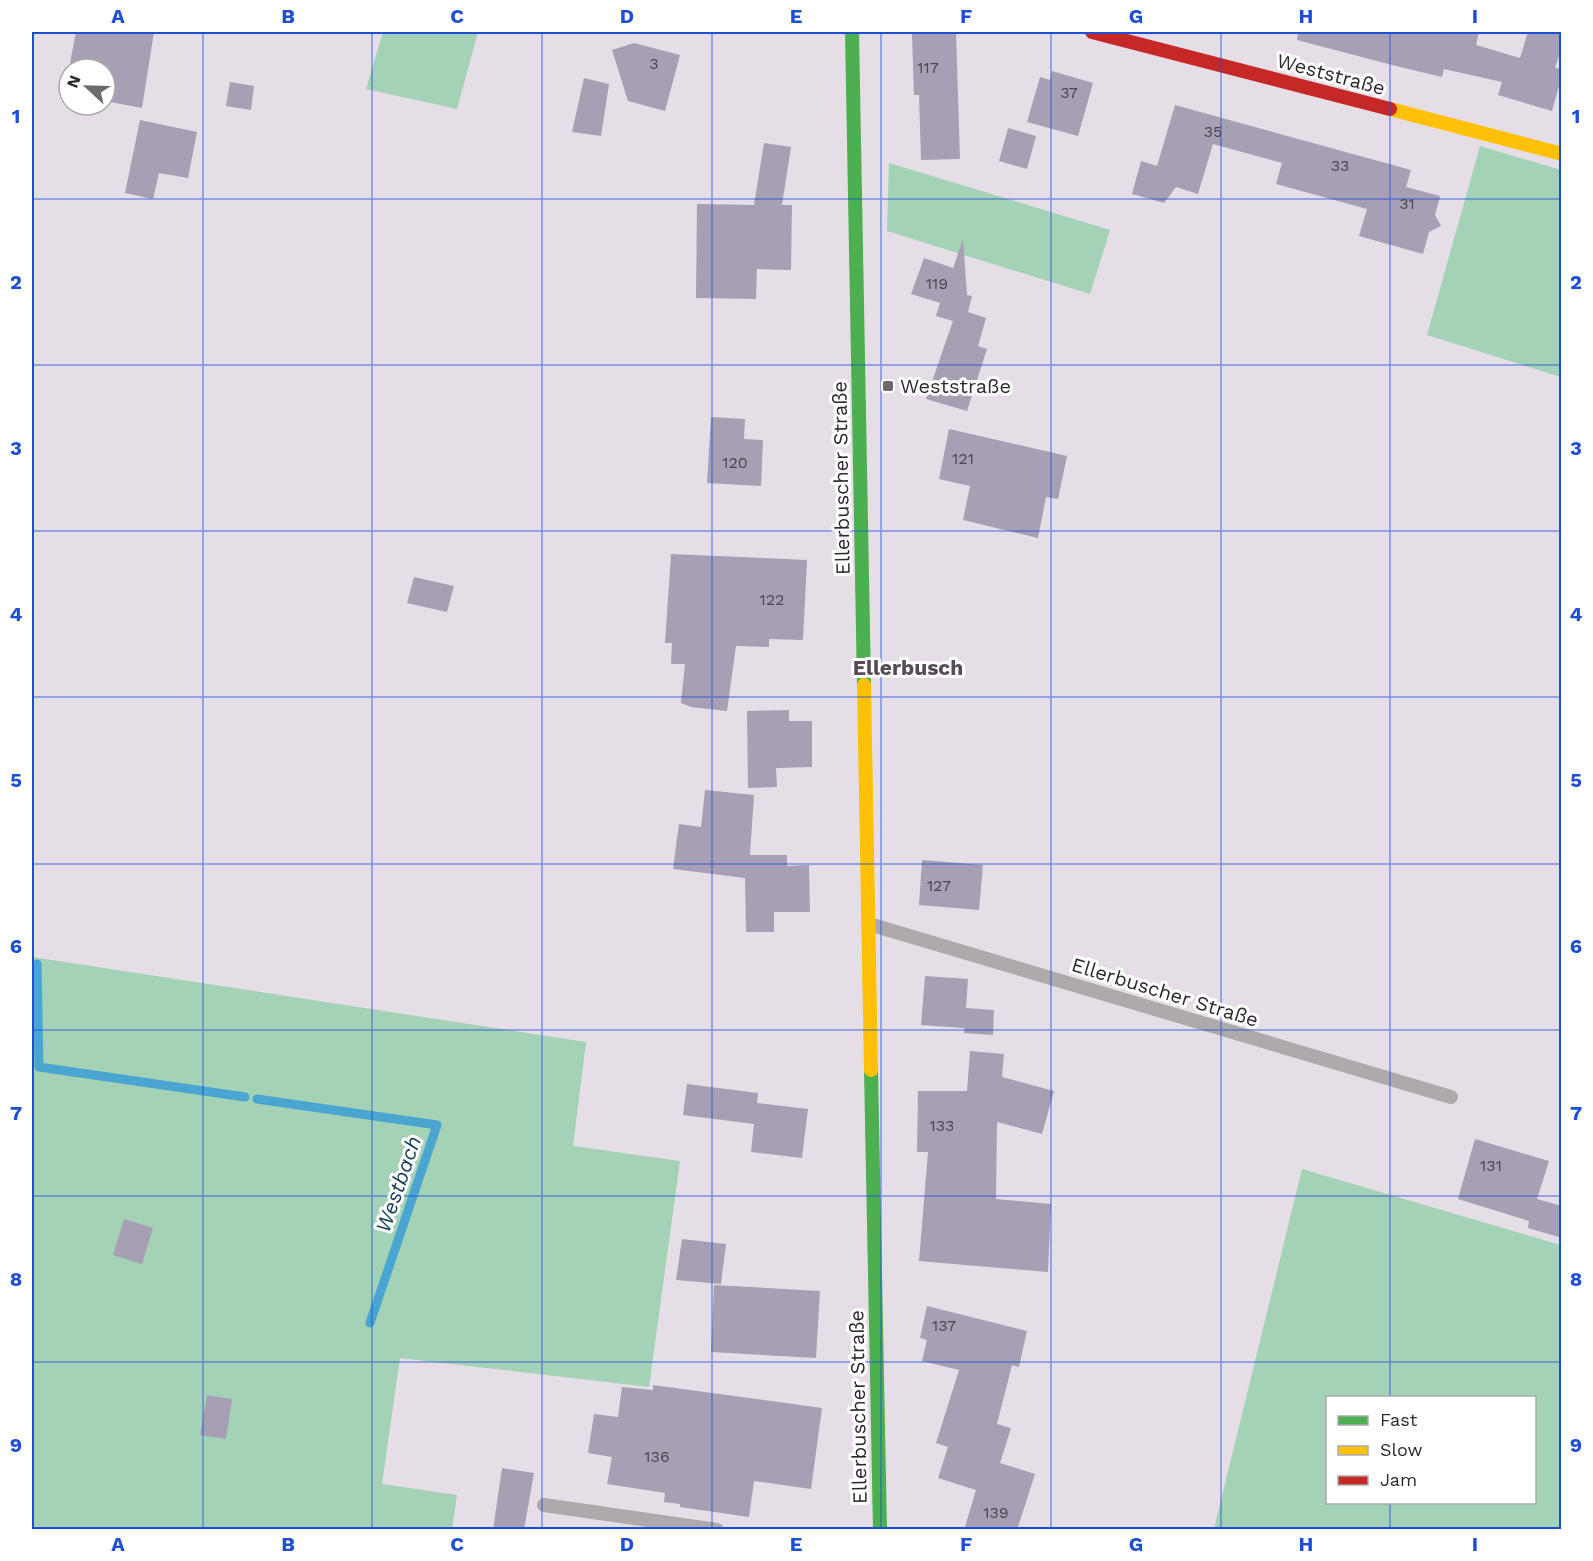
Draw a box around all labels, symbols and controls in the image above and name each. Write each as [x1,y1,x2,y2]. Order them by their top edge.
text: A [111,4,125,28]
text: B [281,4,295,28]
text: C [450,4,464,28]
text: D [620,4,634,28]
text: E [790,4,802,28]
text: F [960,4,972,28]
text: G [1129,4,1143,28]
text: H [1299,4,1313,28]
text: I [1472,4,1478,28]
street label: Weststraße [1274,48,1388,100]
house number: 3 [649,54,659,73]
north arrow [57,57,117,117]
house number: 117 [917,58,939,77]
text: N [63,73,85,91]
house number: 37 [1060,83,1078,102]
text: 1 [12,104,20,128]
text: 1 [1572,104,1580,128]
house number: 35 [1204,122,1222,141]
house number: 33 [1331,156,1349,175]
house number: 31 [1399,194,1415,213]
text: 2 [10,270,22,294]
text: 2 [1570,270,1582,294]
house number: 119 [926,274,948,293]
place label: Weststraße [900,374,1011,398]
marker: Weststraße [881,379,895,393]
street label: Ellerbuscher Straße [827,381,855,575]
text: 3 [10,436,22,460]
text: 3 [1570,436,1582,460]
house number: 121 [952,449,974,468]
house number: 120 [722,453,748,472]
house number: 122 [760,590,784,609]
text: 4 [10,602,23,626]
text: 4 [1570,602,1583,626]
district label: Ellerbusch [853,655,963,680]
text: 5 [10,768,22,792]
text: 5 [1570,768,1582,792]
house number: 127 [927,876,951,895]
text: 6 [10,934,22,958]
text: 6 [1570,934,1582,958]
street label: Ellerbuscher Straße [1069,952,1261,1032]
text: 7 [10,1101,22,1125]
text: 7 [1570,1101,1582,1125]
house number: 133 [930,1116,954,1135]
water label: Westbach [370,1133,426,1235]
house number: 131 [1480,1156,1502,1175]
text: 8 [10,1267,22,1291]
text: 8 [1570,1267,1582,1291]
street label: Ellerbuscher Straße [844,1310,872,1504]
house number: 137 [932,1316,956,1335]
legend [1326,1396,1536,1504]
text: Fast [1380,1409,1418,1430]
text: 9 [10,1433,22,1457]
text: 9 [1570,1433,1582,1457]
text: Slow [1380,1439,1423,1460]
house number: 136 [644,1447,670,1466]
text: Jam [1380,1469,1417,1490]
house number: 139 [983,1503,1009,1522]
text: A [111,1532,125,1556]
text: B [281,1532,295,1556]
text: C [450,1532,464,1556]
text: D [620,1532,634,1556]
text: E [790,1532,802,1556]
text: F [960,1532,972,1556]
text: G [1129,1532,1143,1556]
text: H [1299,1532,1313,1556]
text: I [1472,1532,1478,1556]

